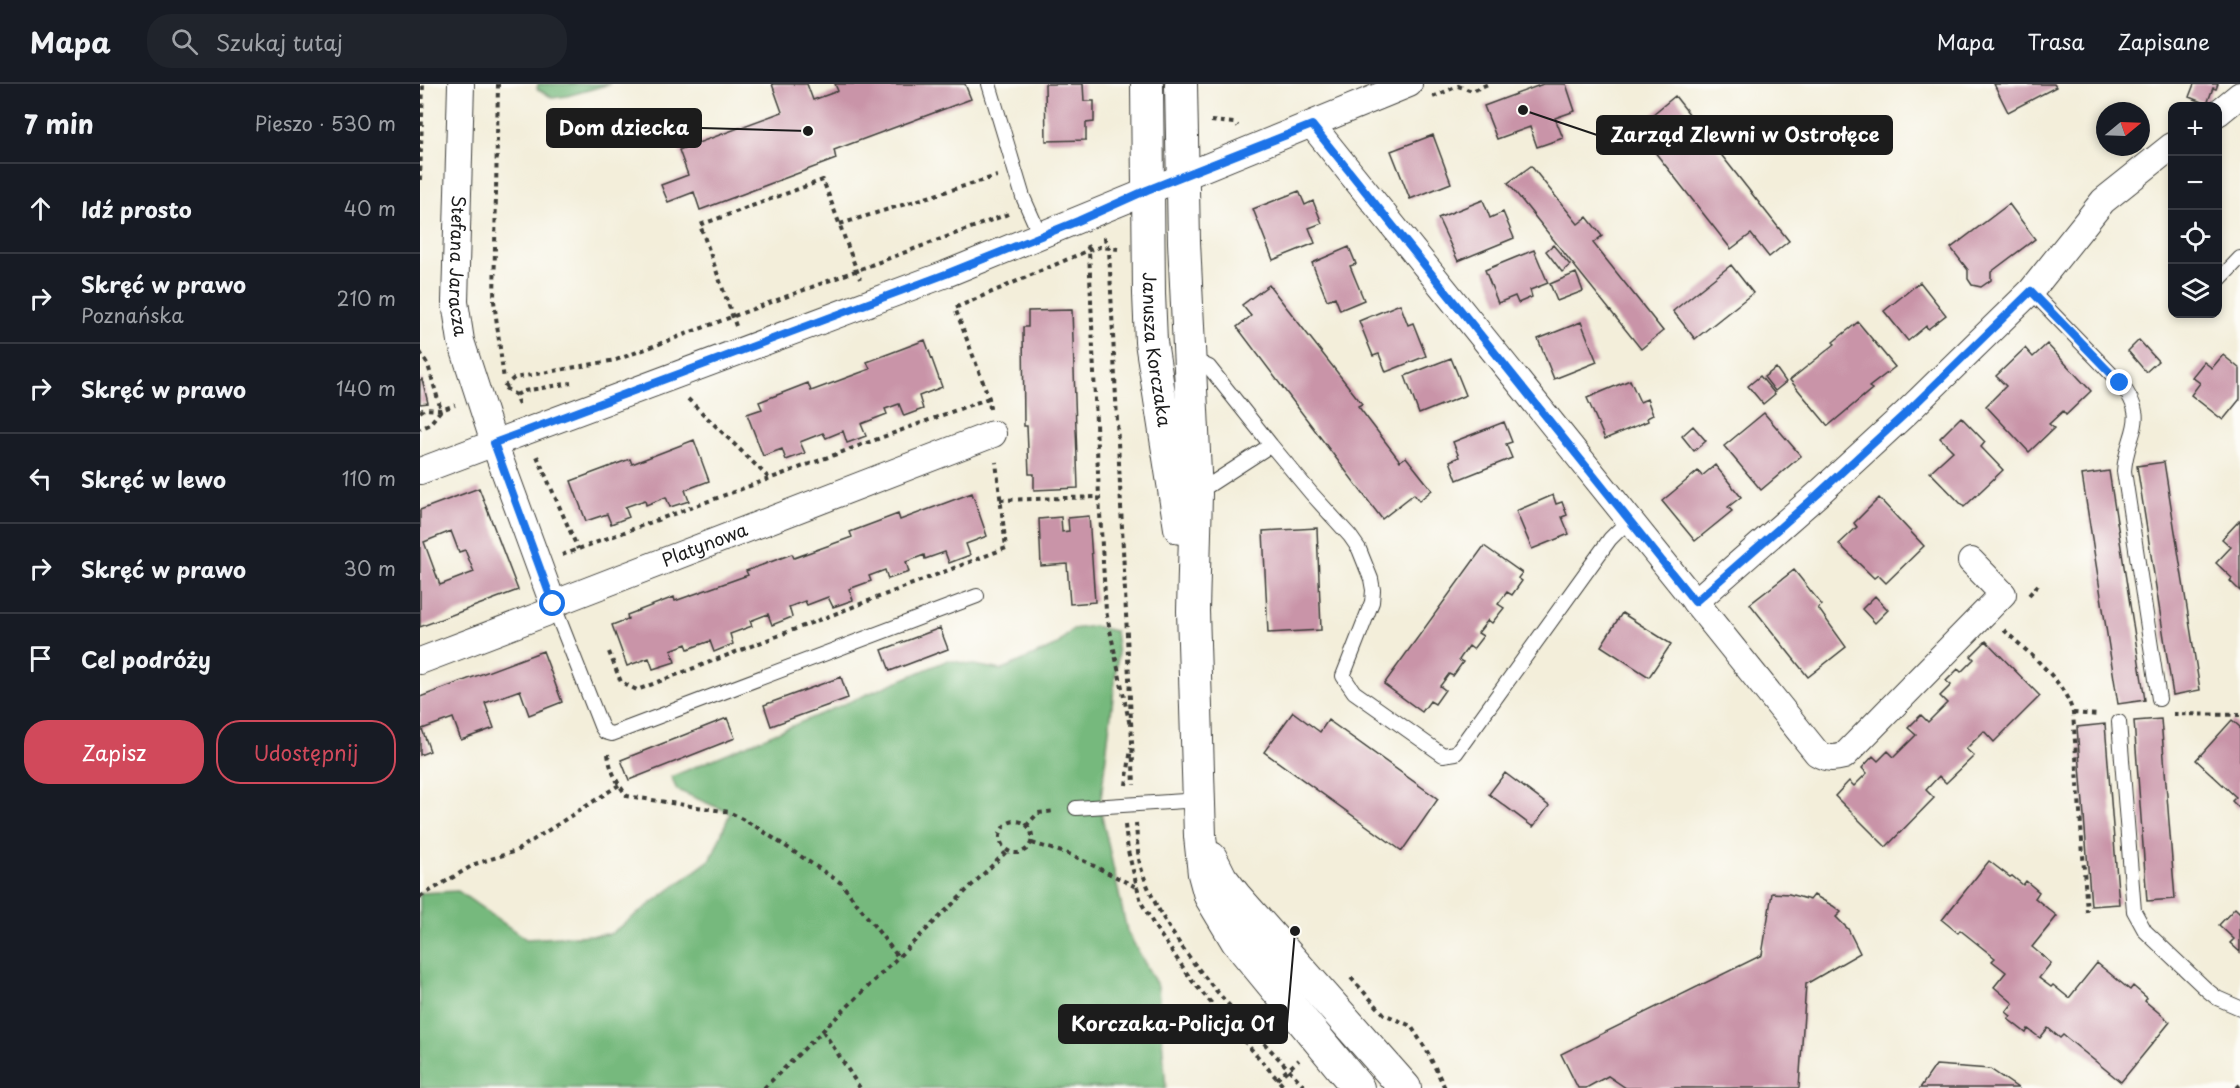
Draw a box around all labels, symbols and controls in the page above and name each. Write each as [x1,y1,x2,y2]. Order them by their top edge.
search box [147,14,567,68]
text: Mapa [30,20,111,63]
icon: search [168,25,201,58]
text: Szukaj tutaj [216,25,343,58]
text: Mapa [1937,25,1994,57]
text: Trasa [2027,25,2084,57]
text: Zapisane [2117,25,2210,57]
north arrow [2096,102,2150,156]
map controls [2168,102,2222,318]
button: + [2168,102,2222,156]
text: 7 min [24,104,94,143]
text: Pieszo · 530 m [255,108,396,138]
callout: Dom dziecka [547,109,701,147]
text: Dom dziecka [559,112,690,142]
callout: Zarząd Zlewni w Ostrołęce [1597,116,1892,154]
text: Zarząd Zlewni w Ostrołęce [1610,119,1880,149]
button: − [2168,156,2222,210]
icon: ahead [24,192,57,225]
text: Idź prosto [81,192,192,225]
text: 40 m [344,193,396,223]
street label: Stefana Jaracza [442,195,475,339]
button: locate [2168,210,2222,264]
button: layers [2168,264,2222,318]
text: Skręć w prawo [81,267,246,300]
street label: Janusza Korczaka [1137,272,1179,429]
icon: right [24,282,57,315]
text: 210 m [337,283,396,313]
text: Poznańska [81,300,184,330]
route end [2106,369,2132,395]
icon: right [24,372,57,405]
text: Skręć w prawo [81,372,246,405]
text: 140 m [336,373,396,403]
icon: left [24,462,57,495]
text: Skręć w lewo [81,462,226,495]
text: 110 m [342,463,396,493]
street label: Platynowa [657,515,752,573]
icon: right [24,552,57,585]
text: Skręć w prawo [81,552,246,585]
text: 30 m [343,553,396,583]
route start [539,590,565,616]
icon: arrive [24,642,57,675]
text: Cel podróży [81,642,211,675]
button: Zapisz [24,720,204,784]
button: Udostępnij [216,720,396,784]
callout: Korczaka-Policja 01 [1059,1005,1287,1043]
text: Korczaka-Policja 01 [1071,1008,1275,1038]

